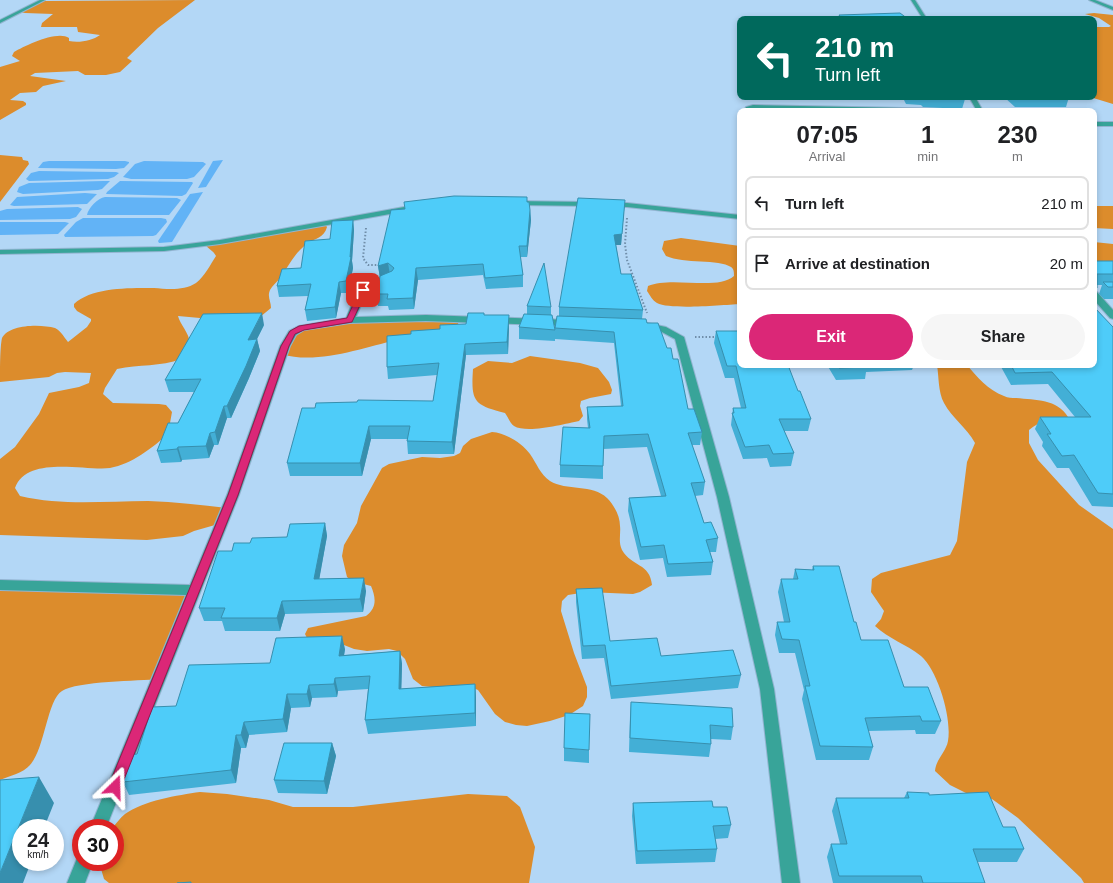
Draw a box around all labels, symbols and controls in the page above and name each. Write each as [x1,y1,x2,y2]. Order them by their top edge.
icon: left [749,32,801,84]
text: 210 m [815,32,894,63]
text: Turn left [815,65,880,85]
text: 07:05 [796,121,858,148]
text: 1 [921,121,934,148]
text: 230 [998,121,1038,148]
text: Arrival [809,149,846,164]
text: min [917,149,938,164]
text: m [1012,149,1023,164]
icon: left [751,192,773,214]
text: Turn left [785,195,844,212]
text: 210 m [1041,195,1083,212]
icon: arrive [751,252,773,274]
text: Arrive at destination [785,255,930,272]
text: 20 m [1050,255,1083,272]
pin [346,273,380,307]
icon: arrive [352,279,374,301]
button: Exit [749,314,913,360]
button: Share [921,314,1085,360]
position arrow [94,766,136,808]
speed limit sign: 30 [72,819,124,871]
text: 24 [27,829,49,851]
text: km/h [27,849,49,860]

